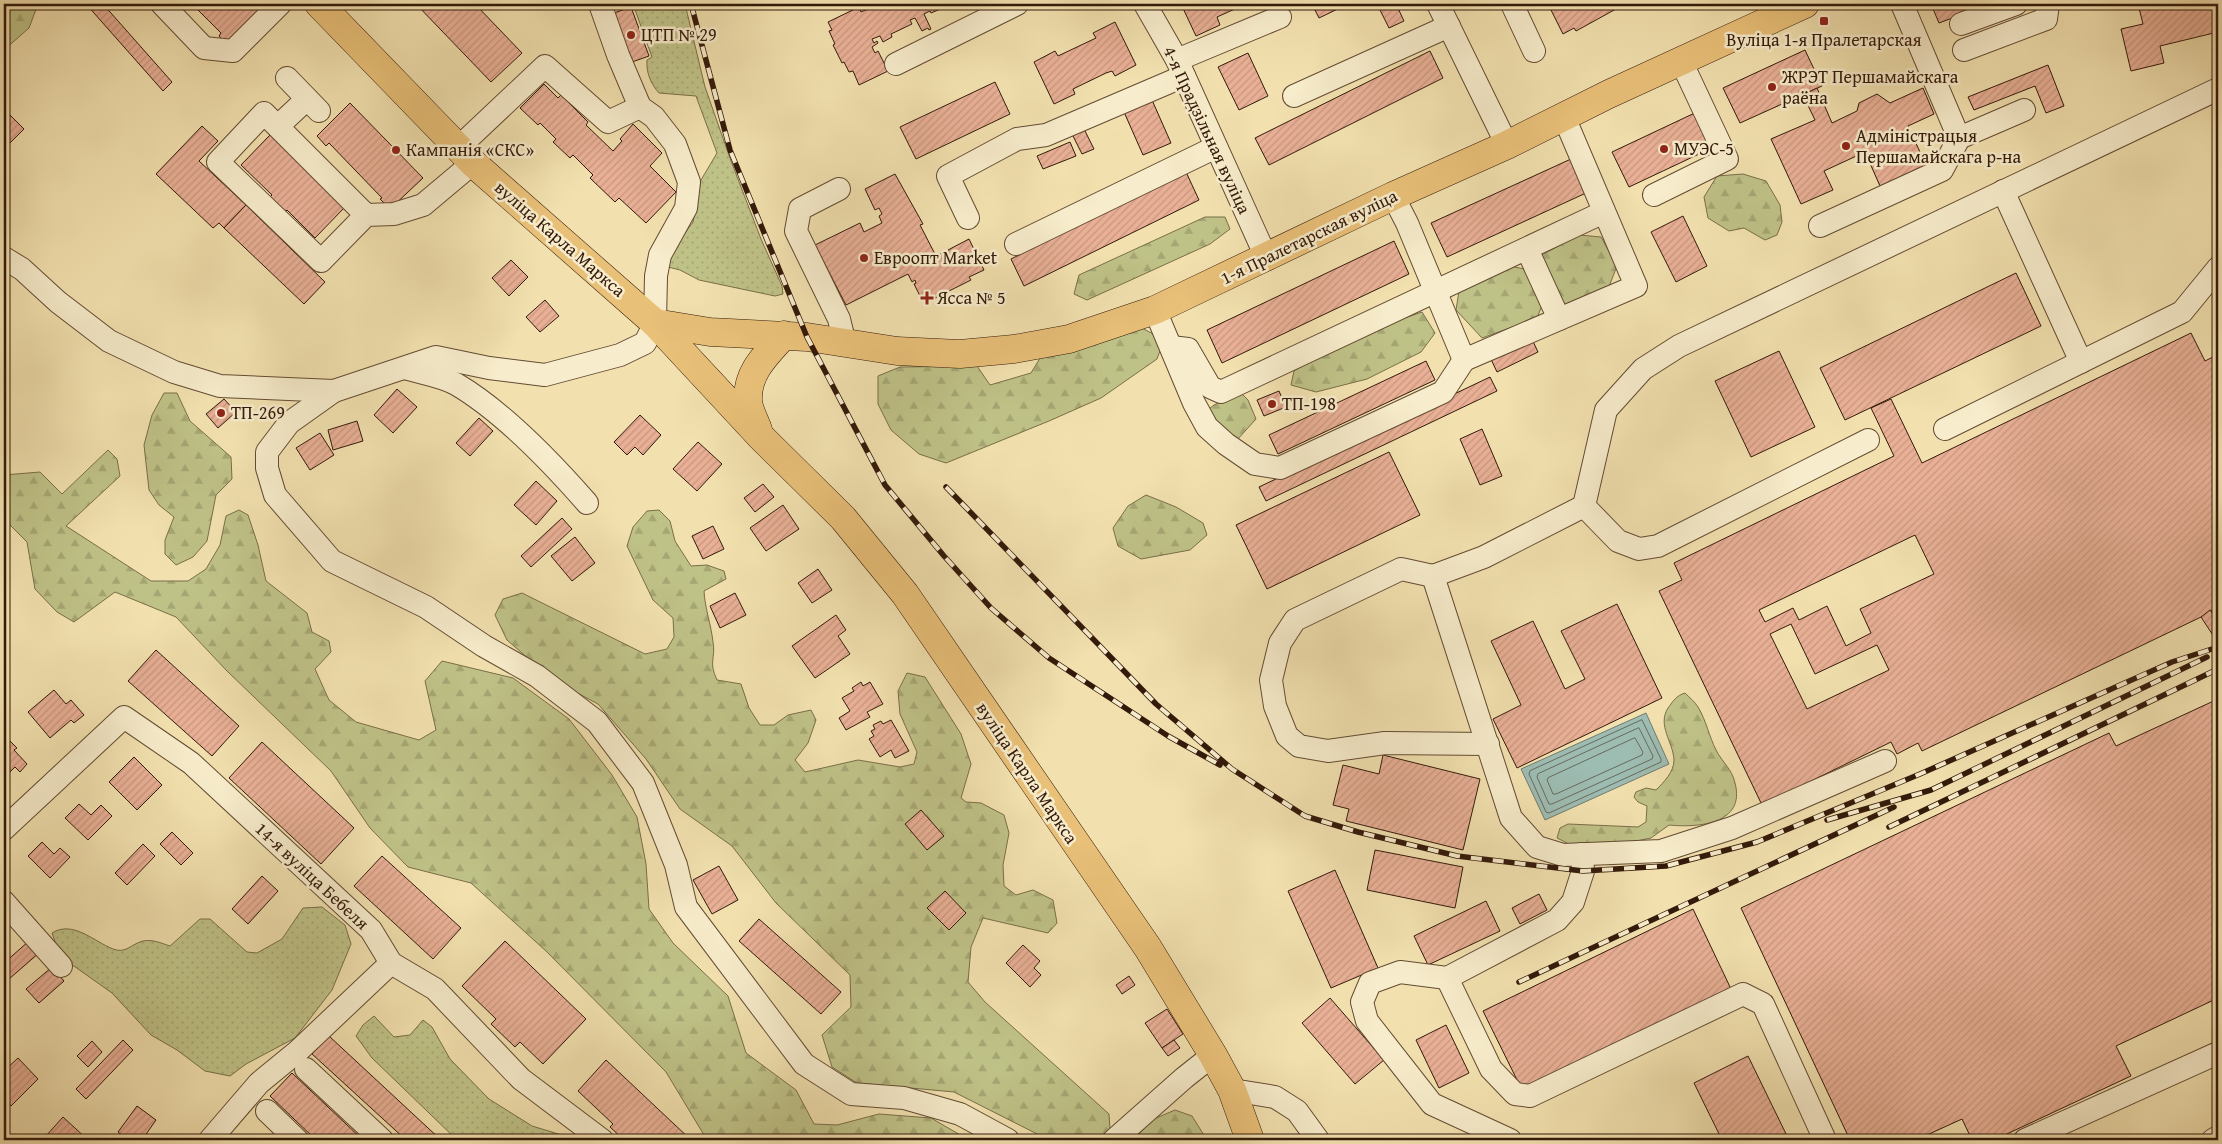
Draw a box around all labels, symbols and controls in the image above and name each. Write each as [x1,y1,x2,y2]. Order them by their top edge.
marker: Вуліца 1-я Пралетарская [1818,15,1830,27]
place label: ЦТП № 29 [641,21,717,48]
place label: Вуліца 1-я Пралетарская [1726,26,1922,53]
marker: ЦТП № 29 [625,29,637,41]
street label: 4-я Прадзільная вуліца [1157,41,1258,219]
place label: ЖРЭТ Першамайскага раёна [1781,63,1959,111]
marker: ЖРЭТ Першамайскага раёна [1766,81,1778,93]
place label: Адміністрацыя Першамайскага р-на [1856,122,2022,170]
place label: МУЭС-5 [1674,135,1734,162]
place label: Кампанія «СКС» [406,136,534,163]
marker: Адміністрацыя Першамайскага р-на [1840,140,1852,152]
marker: МУЭС-5 [1658,143,1670,155]
marker: Кампанія «СКС» [390,144,402,156]
street label: вуліца Карла Маркса [489,174,632,303]
street label: 1-я Пралетарская вуліца [1216,182,1402,291]
place label: Евроопт Market [874,244,998,271]
marker: Евроопт Market [858,252,870,264]
place label: Ясса № 5 [936,284,1006,311]
marker: Ясса № 5 [921,292,933,304]
place label: ТП-198 [1282,390,1336,417]
marker: ТП-198 [1266,398,1278,410]
place label: ТП-269 [231,399,285,426]
marker: ТП-269 [215,407,227,419]
street label: вуліца Карла Маркса [970,696,1085,849]
street label: 14-я вуліца Бебеля [249,815,376,936]

